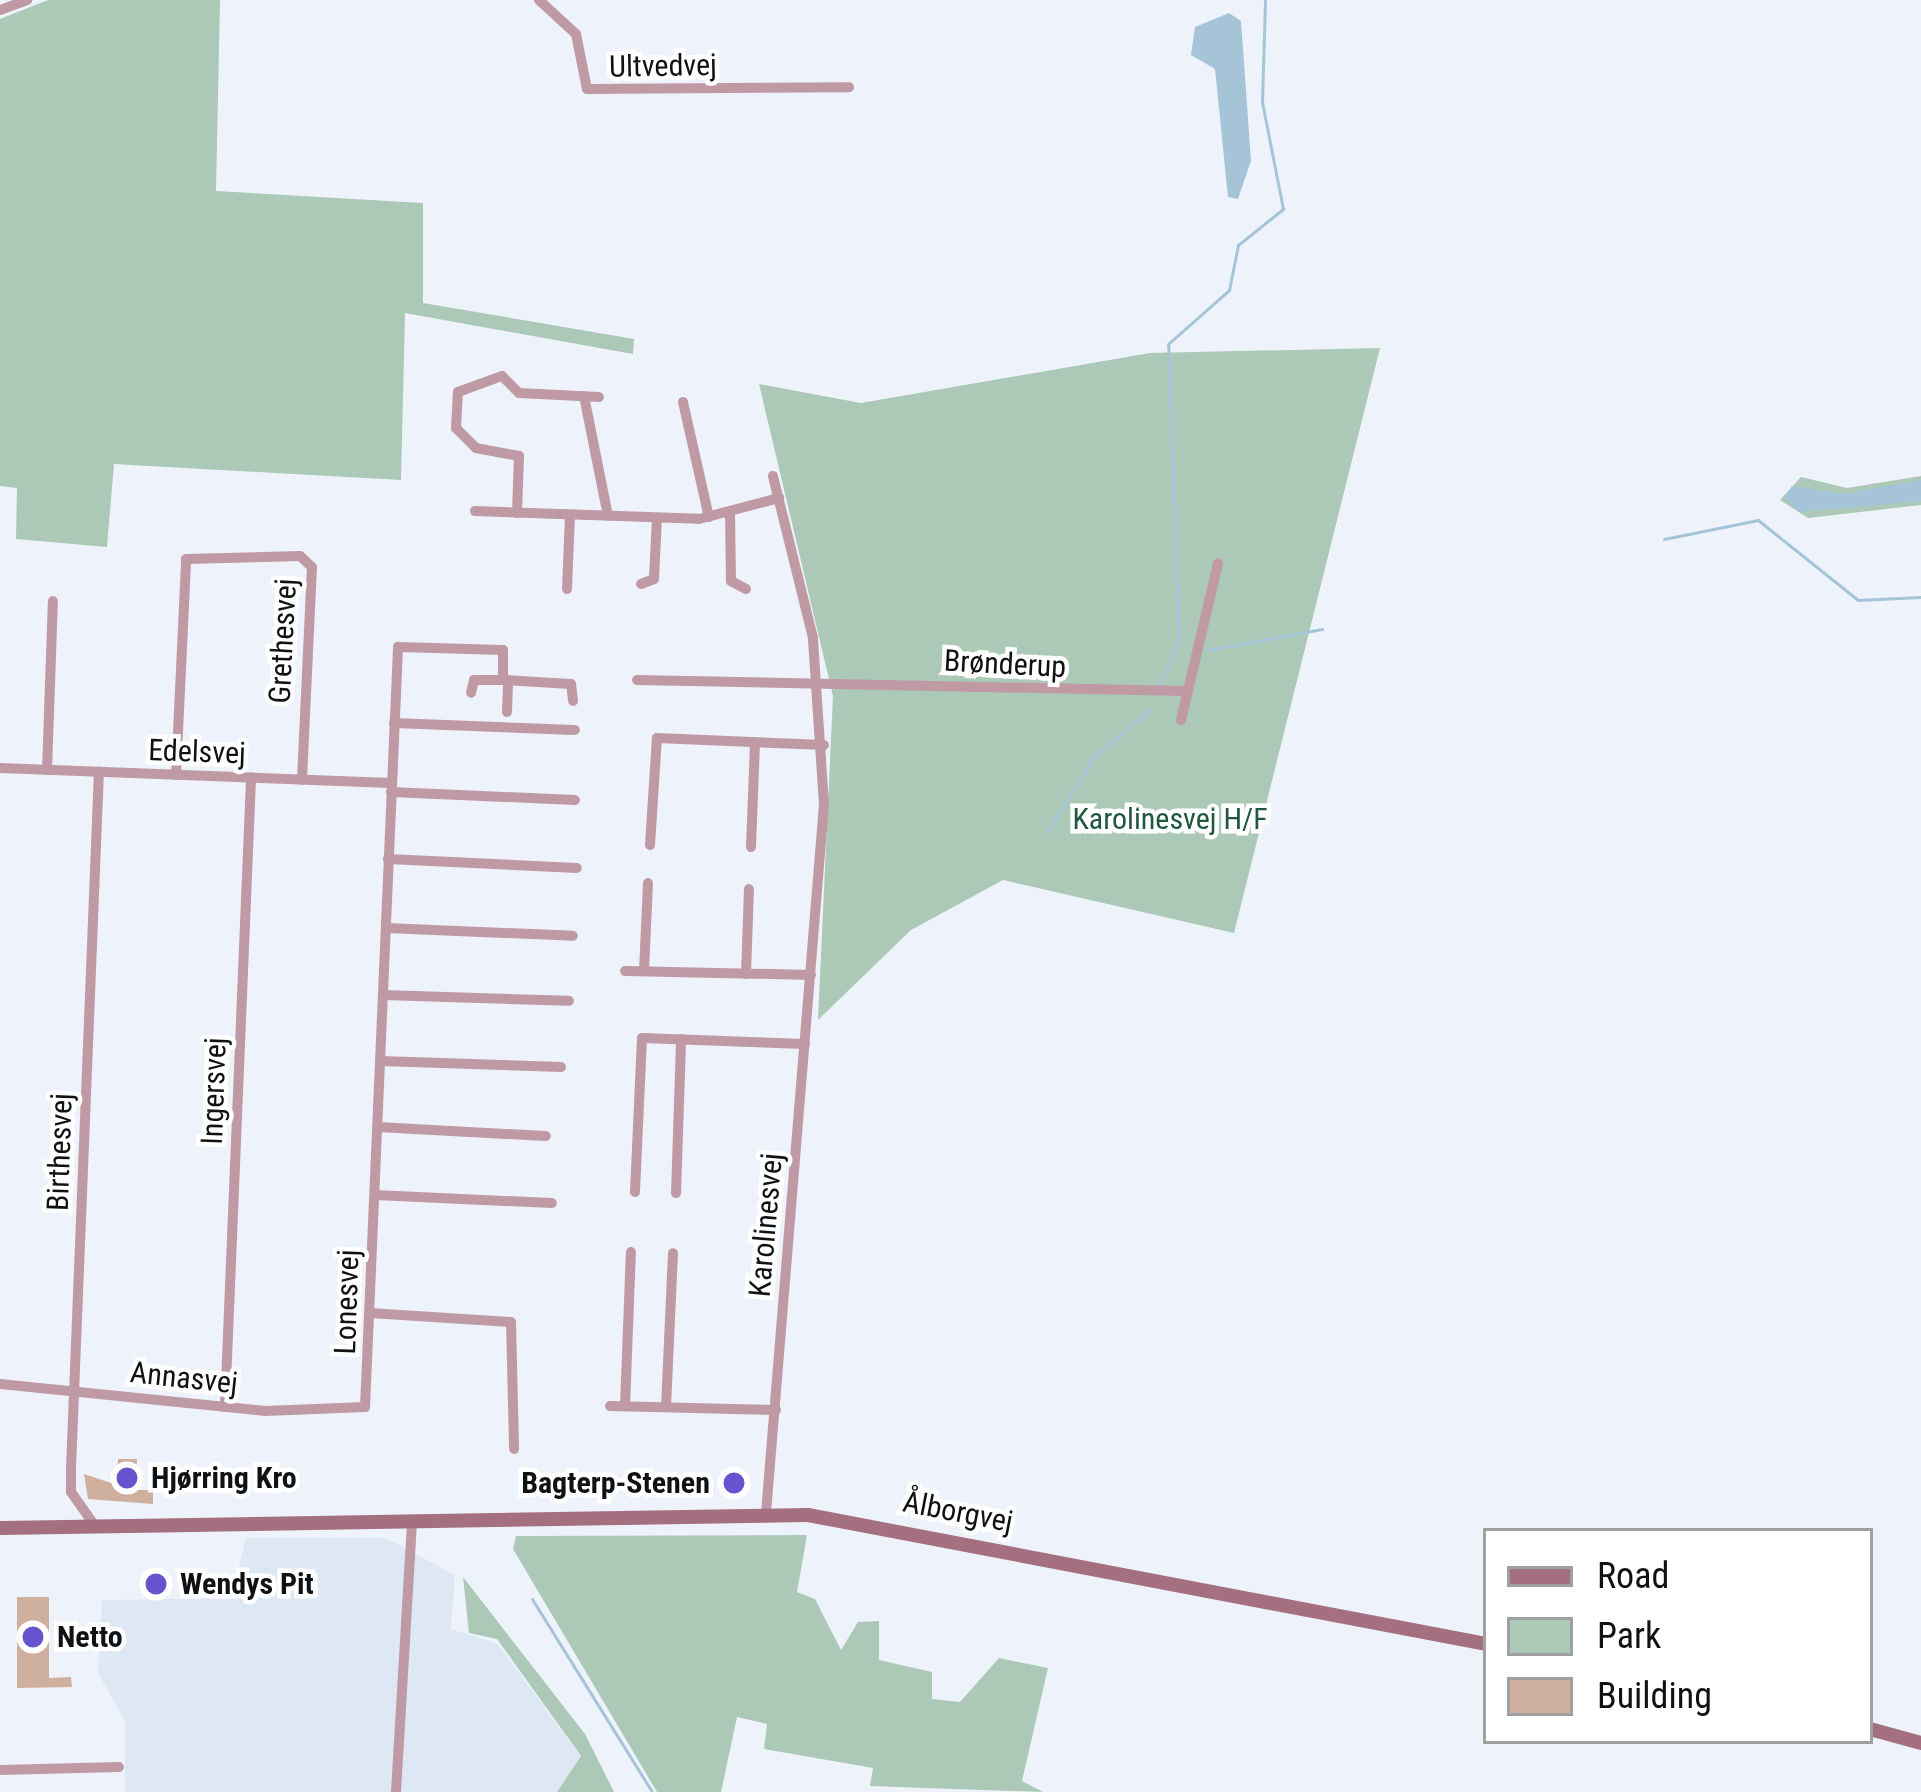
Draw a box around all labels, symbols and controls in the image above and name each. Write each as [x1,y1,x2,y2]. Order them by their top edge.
street label: Ultvedvej [609,47,717,85]
street label: Grethesvej [262,578,304,704]
street label: Brønderup [943,643,1067,685]
street label: Edelsvej [148,732,246,772]
park label: Karolinesvej H/F [1072,801,1268,837]
street label: Ingersvej [194,1037,234,1145]
street label: Birthesvej [40,1093,80,1211]
street label: Karolinesvej [742,1152,790,1298]
street label: Lonesvej [327,1249,367,1355]
street label: Annasvej [128,1354,240,1402]
place label: Hjørring Kro [151,1460,297,1496]
marker: Hjørring Kro [114,1465,140,1491]
place label: Bagterp-Stenen [521,1465,710,1501]
marker: Bagterp-Stenen [721,1470,747,1496]
street label: Ålborgvej [900,1484,1016,1540]
legend [1483,1528,1873,1744]
text: Road [1597,1555,1669,1597]
place label: Wendys Pit [180,1566,314,1602]
marker: Wendys Pit [143,1571,169,1597]
text: Park [1597,1615,1661,1657]
place label: Netto [57,1619,123,1655]
marker: Netto [20,1624,46,1650]
text: Building [1597,1675,1712,1717]

